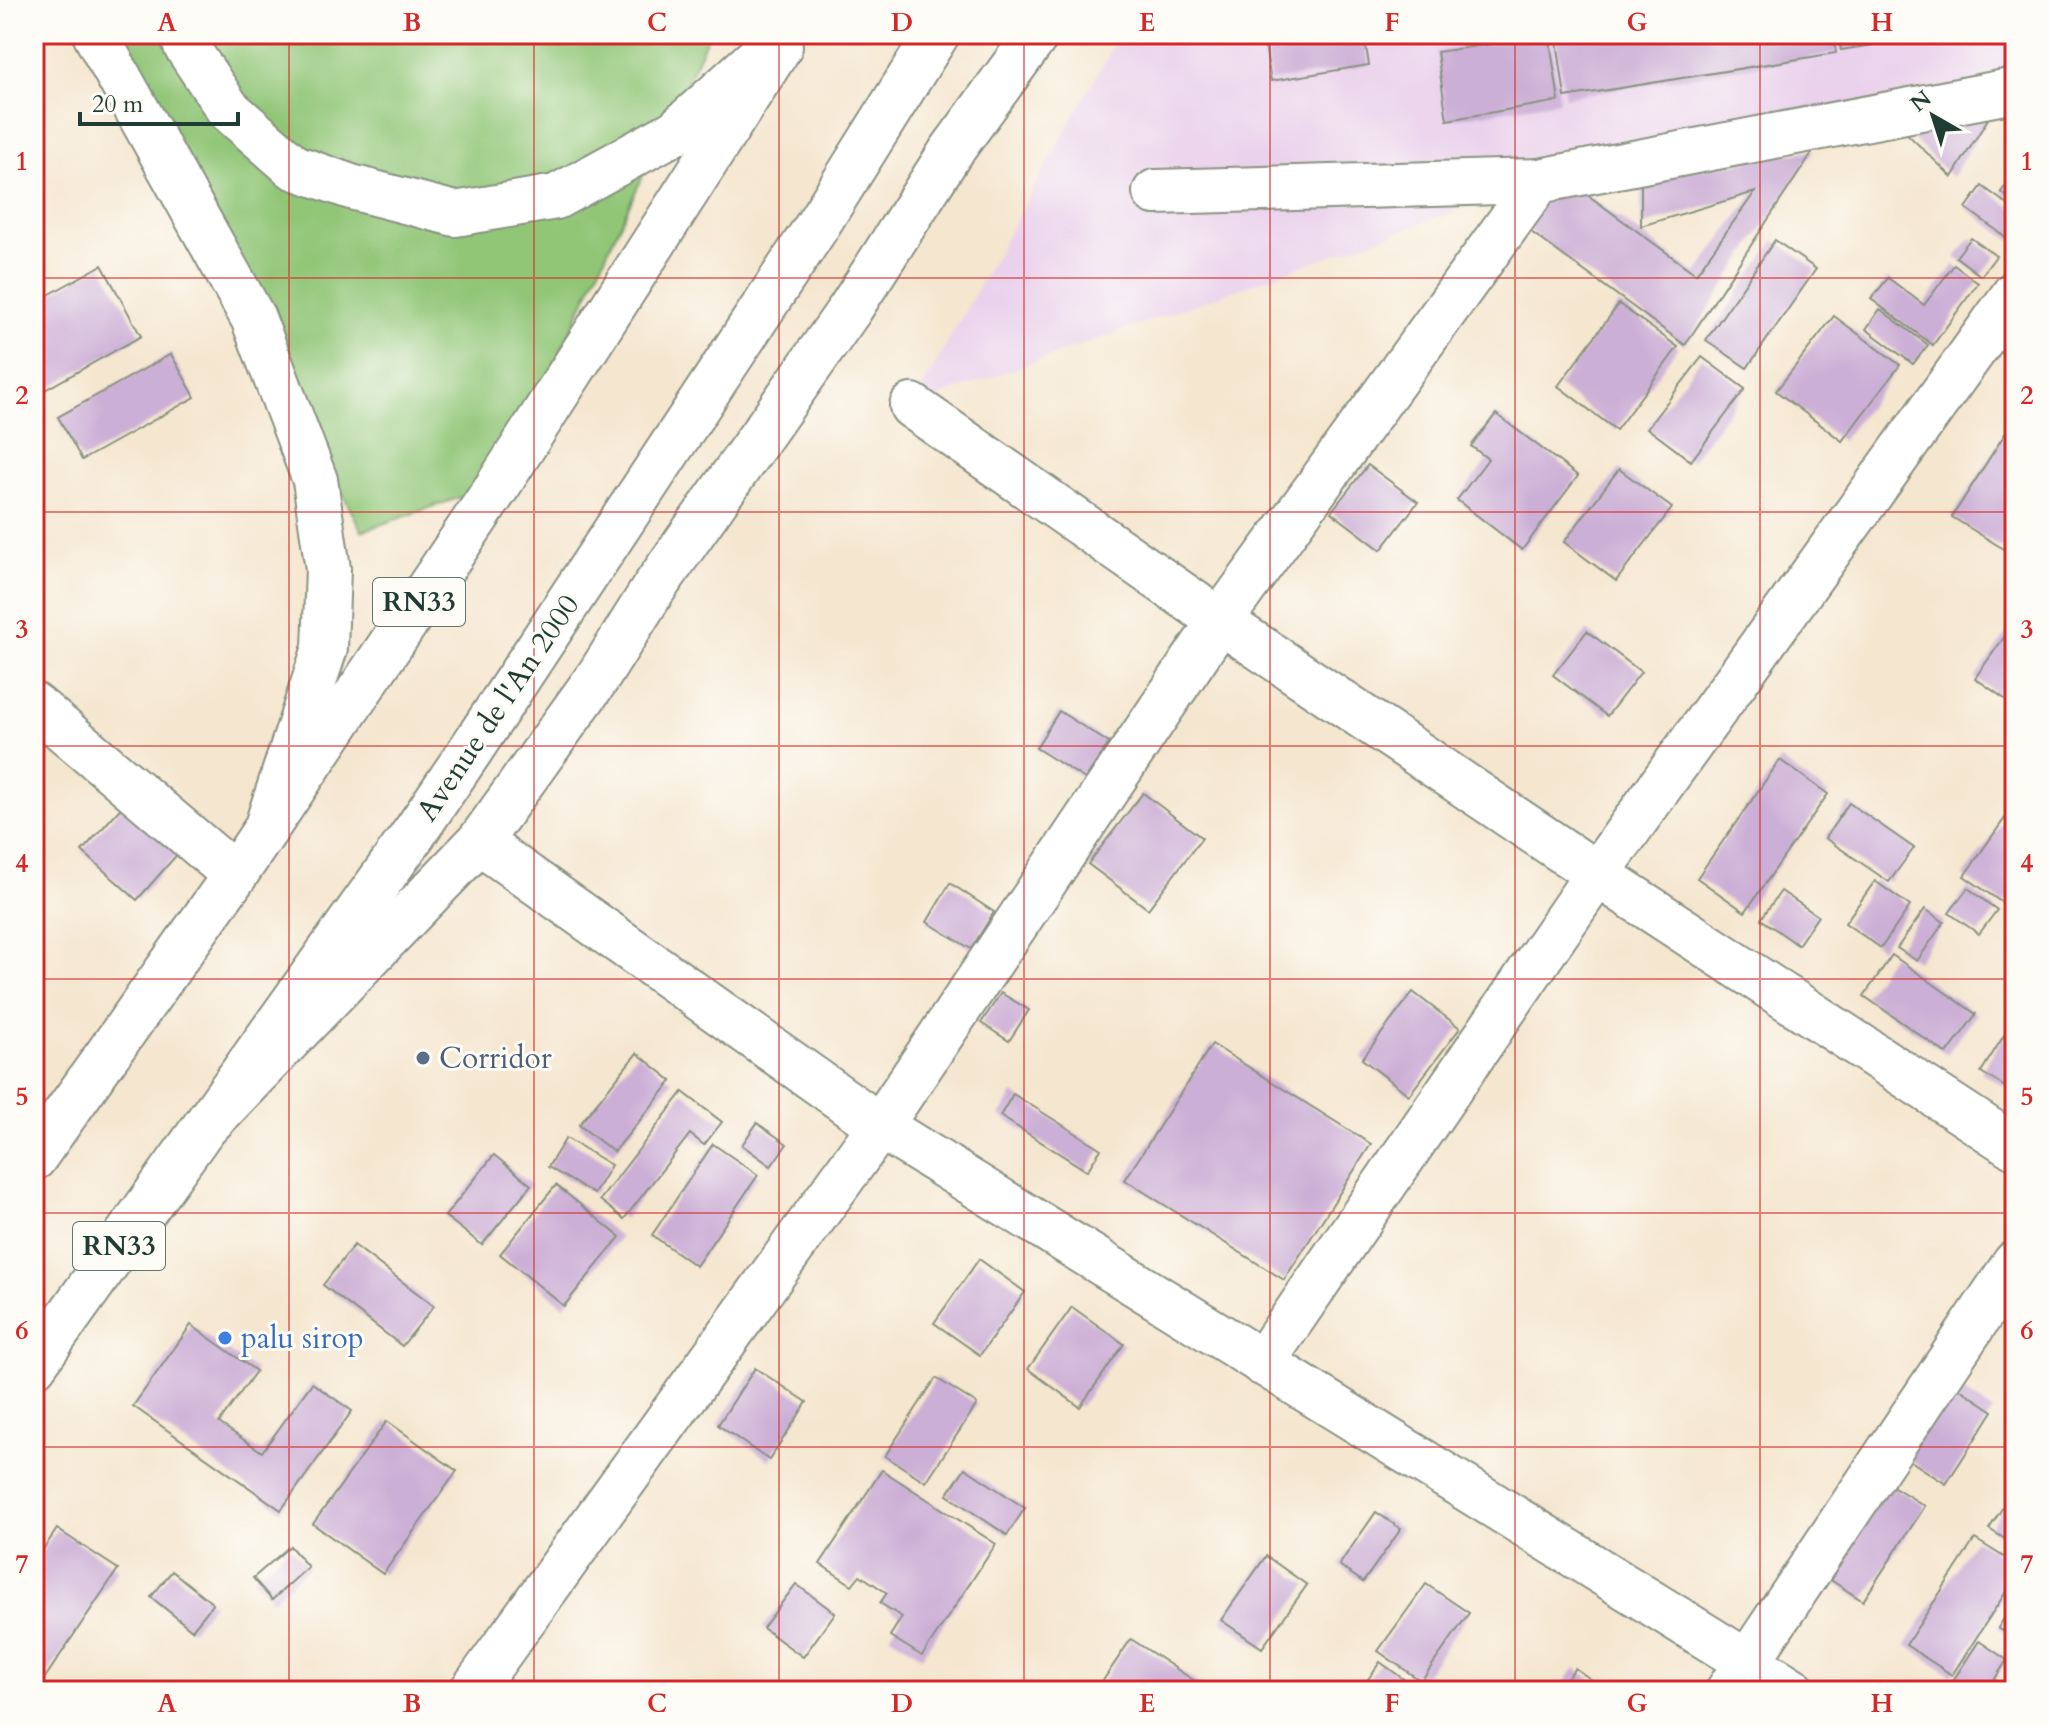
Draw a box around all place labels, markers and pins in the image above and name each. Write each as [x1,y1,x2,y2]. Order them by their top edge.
place label: Corridor [439,1038,552,1079]
marker: Corridor [414,1049,432,1067]
place label: palu sirop [241,1318,364,1359]
marker: palu sirop [216,1329,234,1347]

